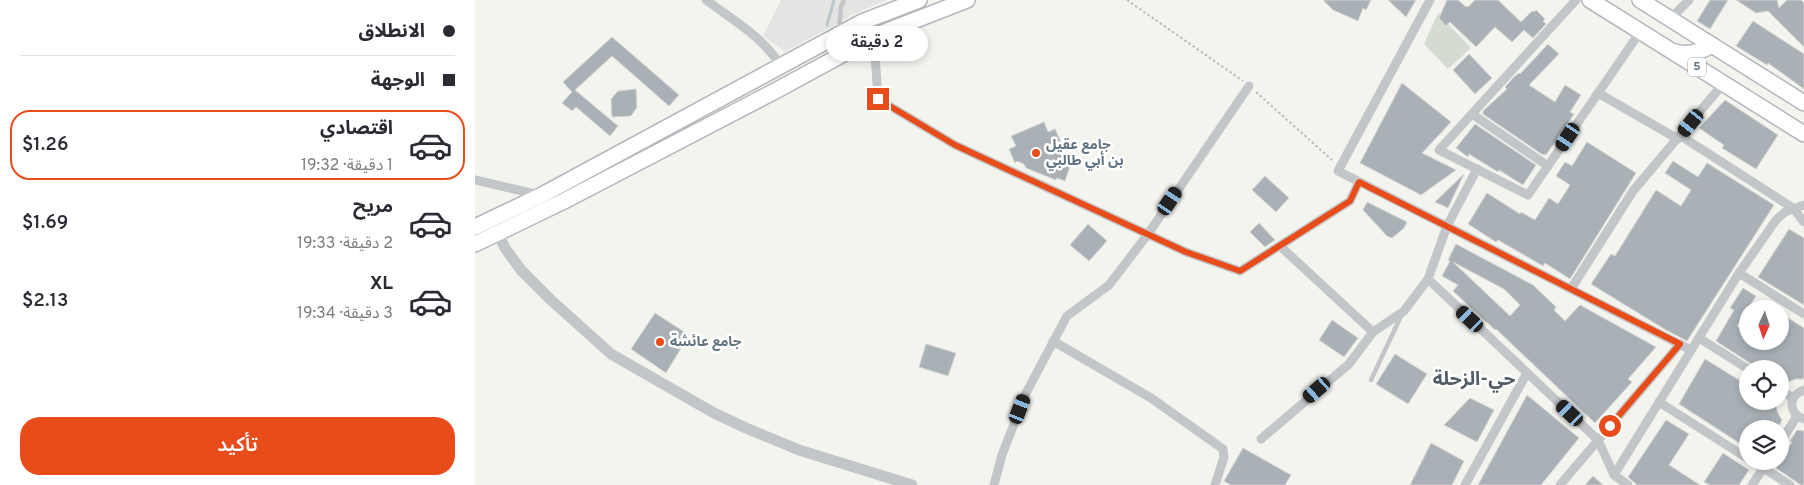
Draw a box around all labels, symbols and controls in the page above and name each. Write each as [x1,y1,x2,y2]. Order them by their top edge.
text: الانطلاق [359,20,425,44]
callout: 2 دقيقة [827,27,929,62]
text: 2 دقيقة [851,33,903,53]
road number: 5 [1688,58,1706,76]
text: الوجهة [371,69,425,93]
route end [867,88,889,110]
car [1675,107,1706,139]
text: اقتصادي [320,117,393,141]
car [1553,120,1582,154]
icon: car [408,123,453,168]
text: $1.26 [22,133,69,157]
place label: جامع عقيل بن أبي طالبي [1046,137,1124,171]
marker: جامع عقيل بن أبي طالبي [1030,147,1042,159]
text: 1 دقيقة · 19:32 [301,156,393,176]
car [1155,184,1184,218]
text: مريح [353,195,393,219]
icon: car [408,201,453,246]
text: $1.69 [22,211,68,235]
text: 2 دقيقة · 19:33 [297,234,393,254]
text: XL [370,272,393,296]
icon: car [408,279,453,324]
text: $2.13 [22,289,68,313]
north arrow [1739,300,1789,350]
map controls [1739,300,1789,470]
car [1453,303,1486,335]
text: 3 دقيقة · 19:34 [297,304,393,324]
place label: جامع عائشة [670,333,742,351]
marker: جامع عائشة [654,336,666,348]
button: locate [1739,360,1789,410]
district label: حي-الزحلة [1433,368,1515,393]
car [1300,374,1333,406]
car [1007,392,1032,426]
car [1553,397,1586,429]
route start [1599,415,1621,437]
button: تأكيد [20,417,455,475]
button: layers [1739,420,1789,470]

